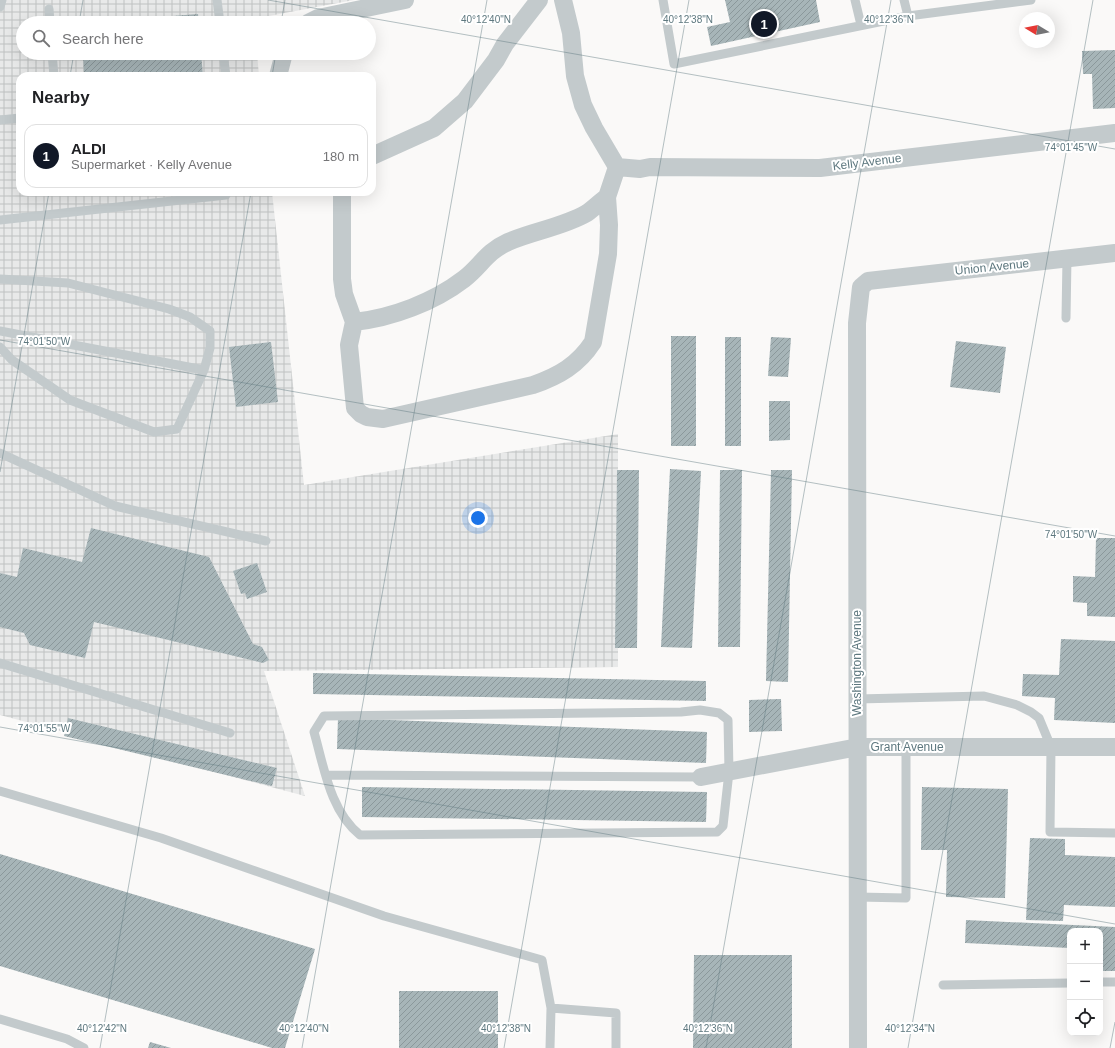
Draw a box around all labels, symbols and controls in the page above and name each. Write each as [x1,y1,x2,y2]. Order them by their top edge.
pin: 1 [751,9,777,39]
north arrow [1019,12,1055,48]
text: 40°12'40"N [461,14,511,25]
text: 40°12'38"N [663,14,713,25]
text: 40°12'36"N [864,14,914,25]
search box [16,16,376,60]
icon: search [30,27,52,49]
text: Search here [62,30,144,47]
text: Nearby [32,88,90,107]
text: ALDI [71,140,106,157]
text: 74°01'45"W [1045,142,1098,153]
text: 1 [42,149,50,164]
text: 180 m [323,149,359,164]
street label: Kelly Avenue [832,151,902,173]
text: Supermarket · Kelly Avenue [71,157,232,172]
street label: Union Avenue [954,256,1030,278]
text: 74°01'50"W [18,336,71,347]
your location [468,508,488,528]
text: 74°01'50"W [1045,529,1098,540]
street label: Washington Avenue [850,610,864,716]
text: 74°01'55"W [18,723,71,734]
street label: Grant Avenue [870,740,944,754]
map controls [1067,928,1103,1036]
button: + [1067,928,1103,964]
button: − [1067,964,1103,1000]
button: locate [1067,1000,1103,1036]
text: 40°12'42"N [77,1023,127,1034]
text: 40°12'40"N [279,1023,329,1034]
text: 40°12'38"N [481,1023,531,1034]
text: 40°12'36"N [683,1023,733,1034]
text: 40°12'34"N [885,1023,935,1034]

